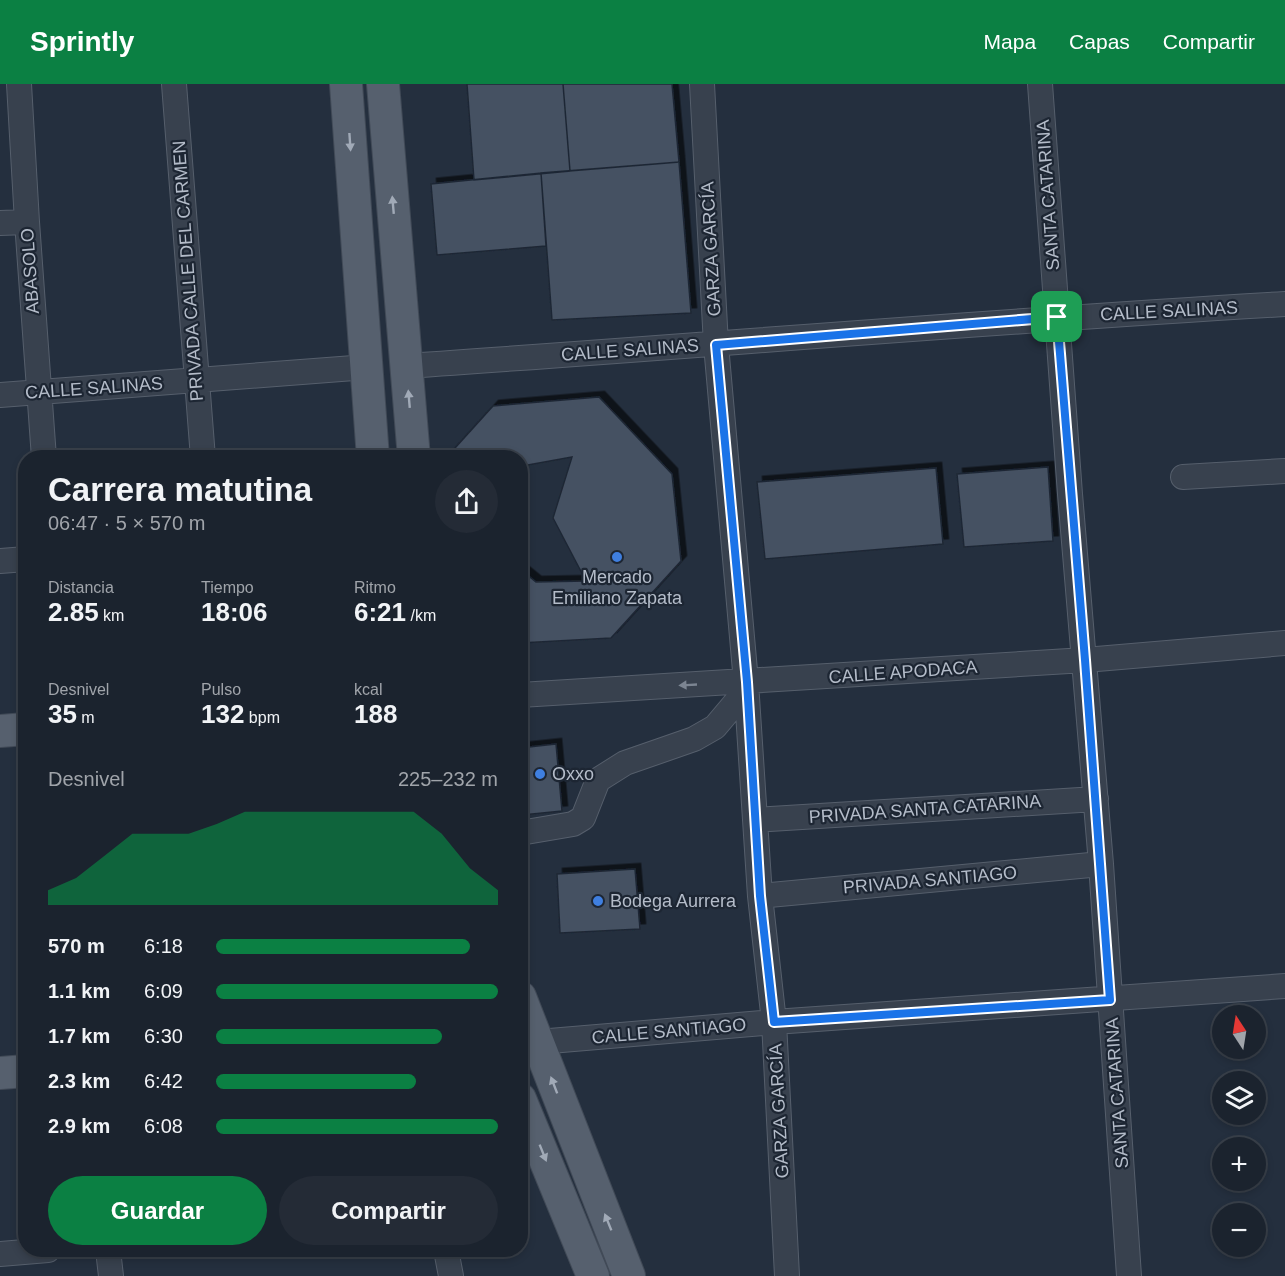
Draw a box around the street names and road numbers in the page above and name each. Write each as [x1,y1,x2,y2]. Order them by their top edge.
street label: SANTA CATARINA [1033,119,1063,271]
street label: PRIVADA CALLE DEL CARMEN [169,140,207,402]
street label: GARZA GARCÍA [697,181,725,317]
street label: ABASOLO [17,227,43,315]
street label: CALLE SALINAS [1100,297,1238,325]
street label: CALLE SALINAS [560,335,700,365]
street label: CALLE SALINAS [24,373,164,403]
street label: CALLE APODACA [828,657,978,687]
street label: PRIVADA SANTA CATARINA [808,791,1042,827]
street label: PRIVADA SANTIAGO [842,862,1018,898]
street label: CALLE SANTIAGO [591,1014,747,1048]
street label: SANTA CATARINA [1102,1017,1132,1169]
street label: GARZA GARCÍA [765,1043,793,1179]

